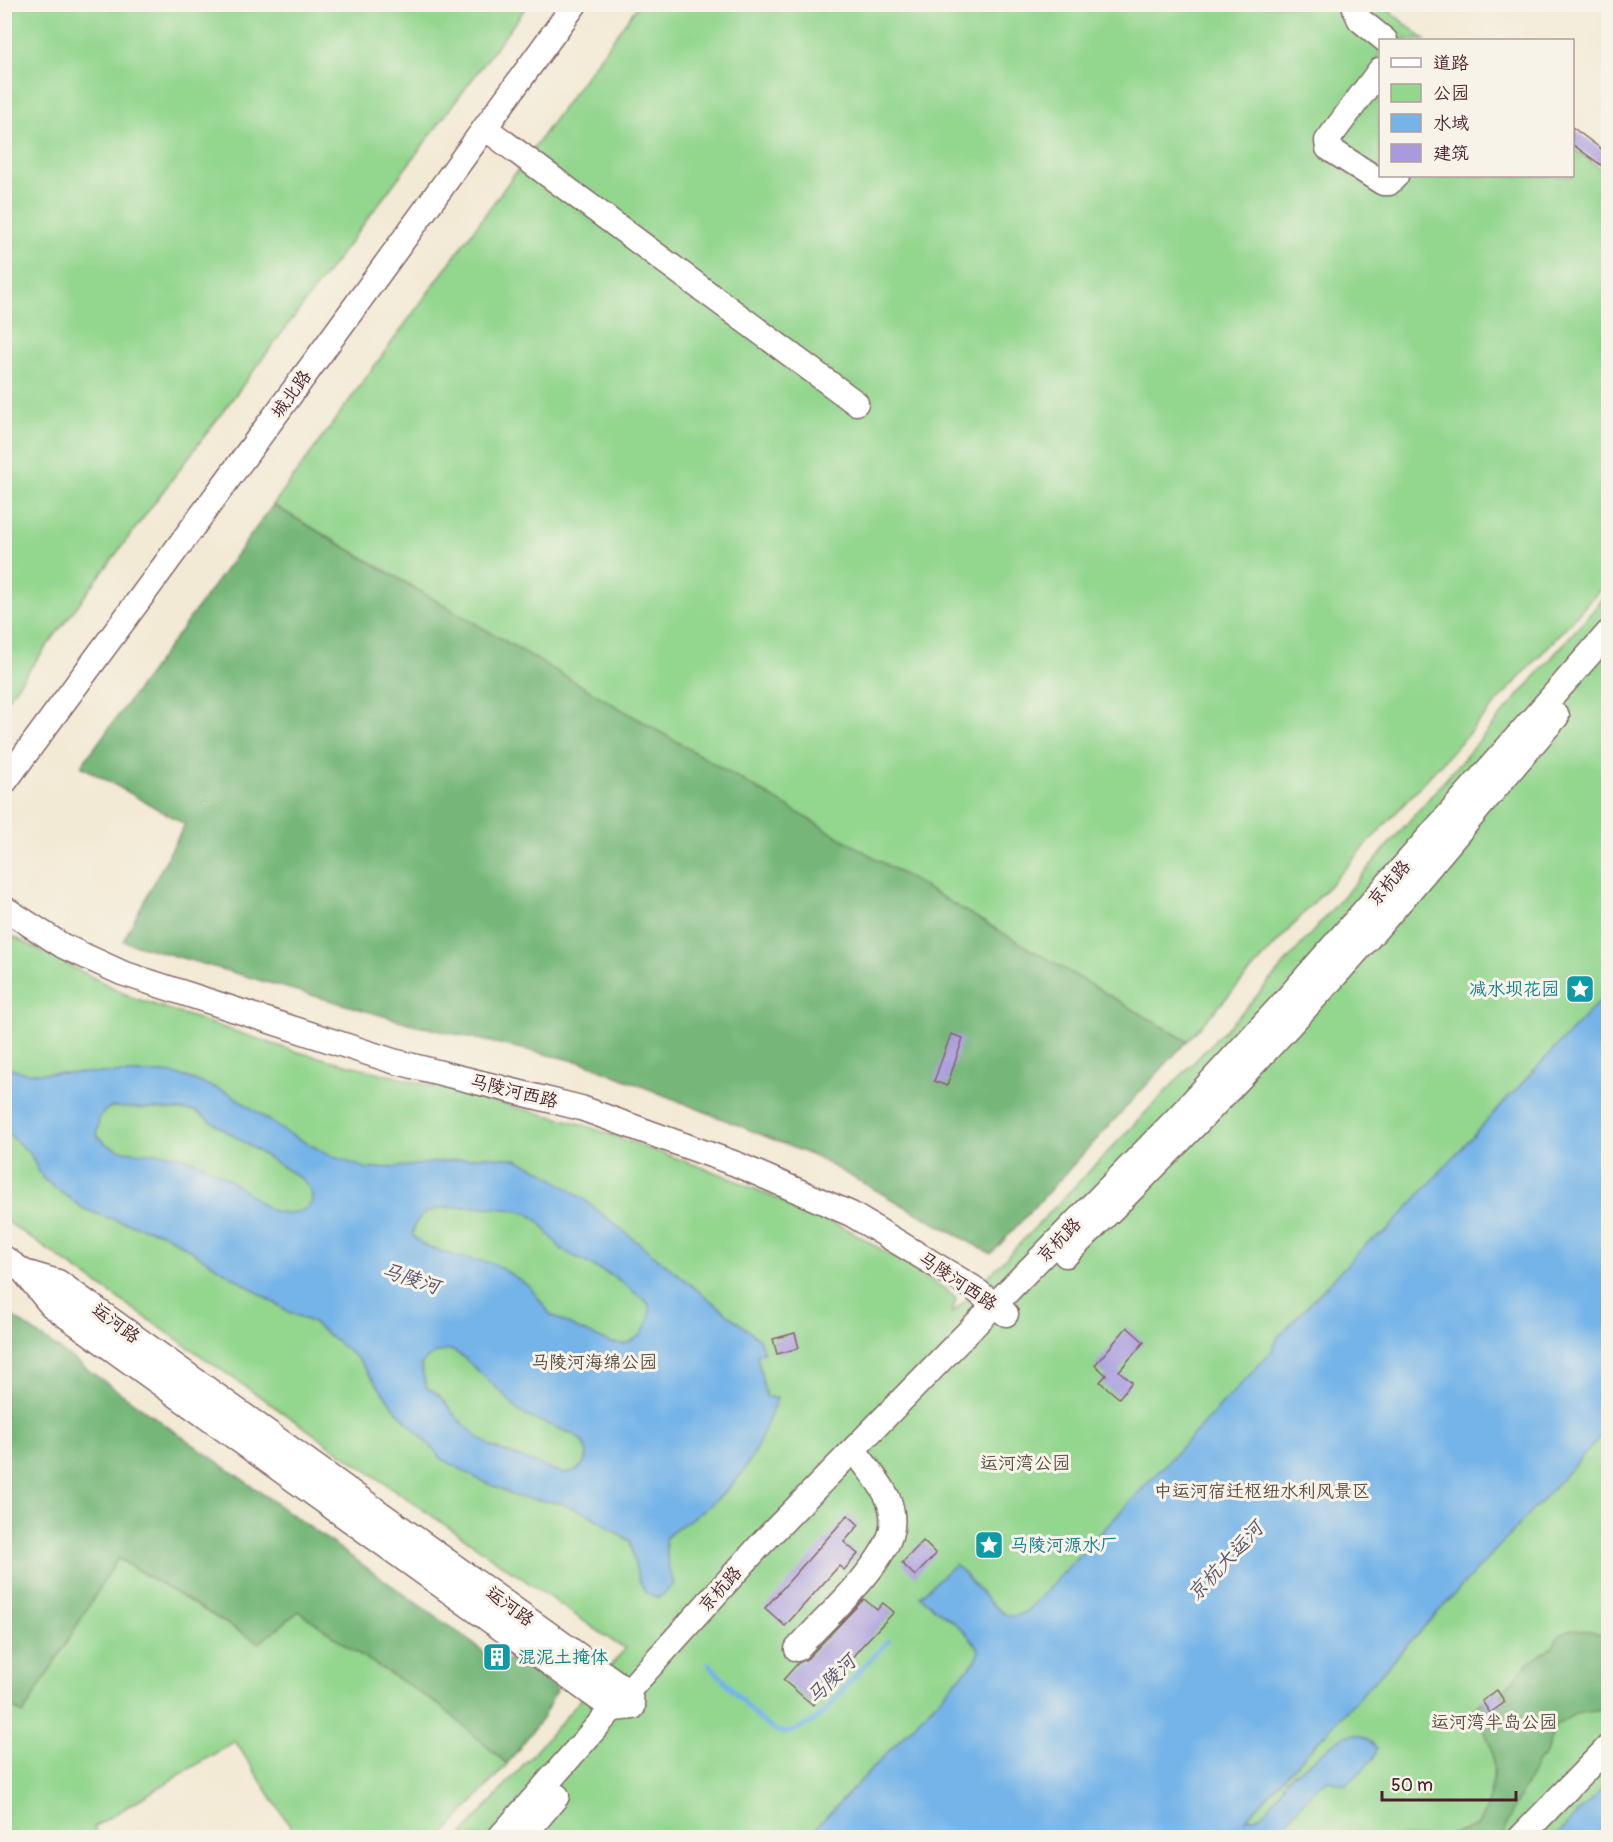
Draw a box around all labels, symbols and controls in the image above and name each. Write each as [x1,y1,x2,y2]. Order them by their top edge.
legend [1379,39,1574,177]
text: 道路 [1433,52,1469,75]
text: 公园 [1433,82,1469,105]
text: 水域 [1433,112,1469,135]
text: 建筑 [1433,142,1469,165]
street label: 城北路 [266,366,317,423]
street label: 京杭路 [1363,855,1416,911]
place icon: 减水坝花园 [1564,973,1596,1005]
place label: 减水坝花园 [1469,978,1559,1001]
street label: 马陵河西路 [467,1069,560,1114]
street label: 京杭路 [1032,1213,1086,1268]
street label: 马陵河西路 [914,1247,1001,1316]
water label: 马陵河 [378,1257,446,1301]
street label: 运河路 [87,1298,144,1349]
park label: 马陵河海绵公园 [531,1351,657,1374]
park label: 运河湾公园 [980,1452,1070,1475]
park label: 中运河宿迁枢纽水利风景区 [1154,1480,1370,1503]
water label: 京杭大运河 [1182,1514,1271,1606]
place icon: 马陵河源水厂 [973,1529,1005,1561]
place label: 马陵河源水厂 [1010,1534,1118,1557]
street label: 京杭路 [694,1562,747,1617]
street label: 运河路 [481,1581,538,1632]
building icon: 混泥土掩体 [481,1641,513,1673]
place label: 混泥土掩体 [518,1646,608,1669]
water label: 马陵河 [801,1647,864,1709]
park label: 运河湾半岛公园 [1431,1711,1557,1734]
scale bar [1382,1764,1516,1802]
text: 50 m [1391,1774,1433,1797]

